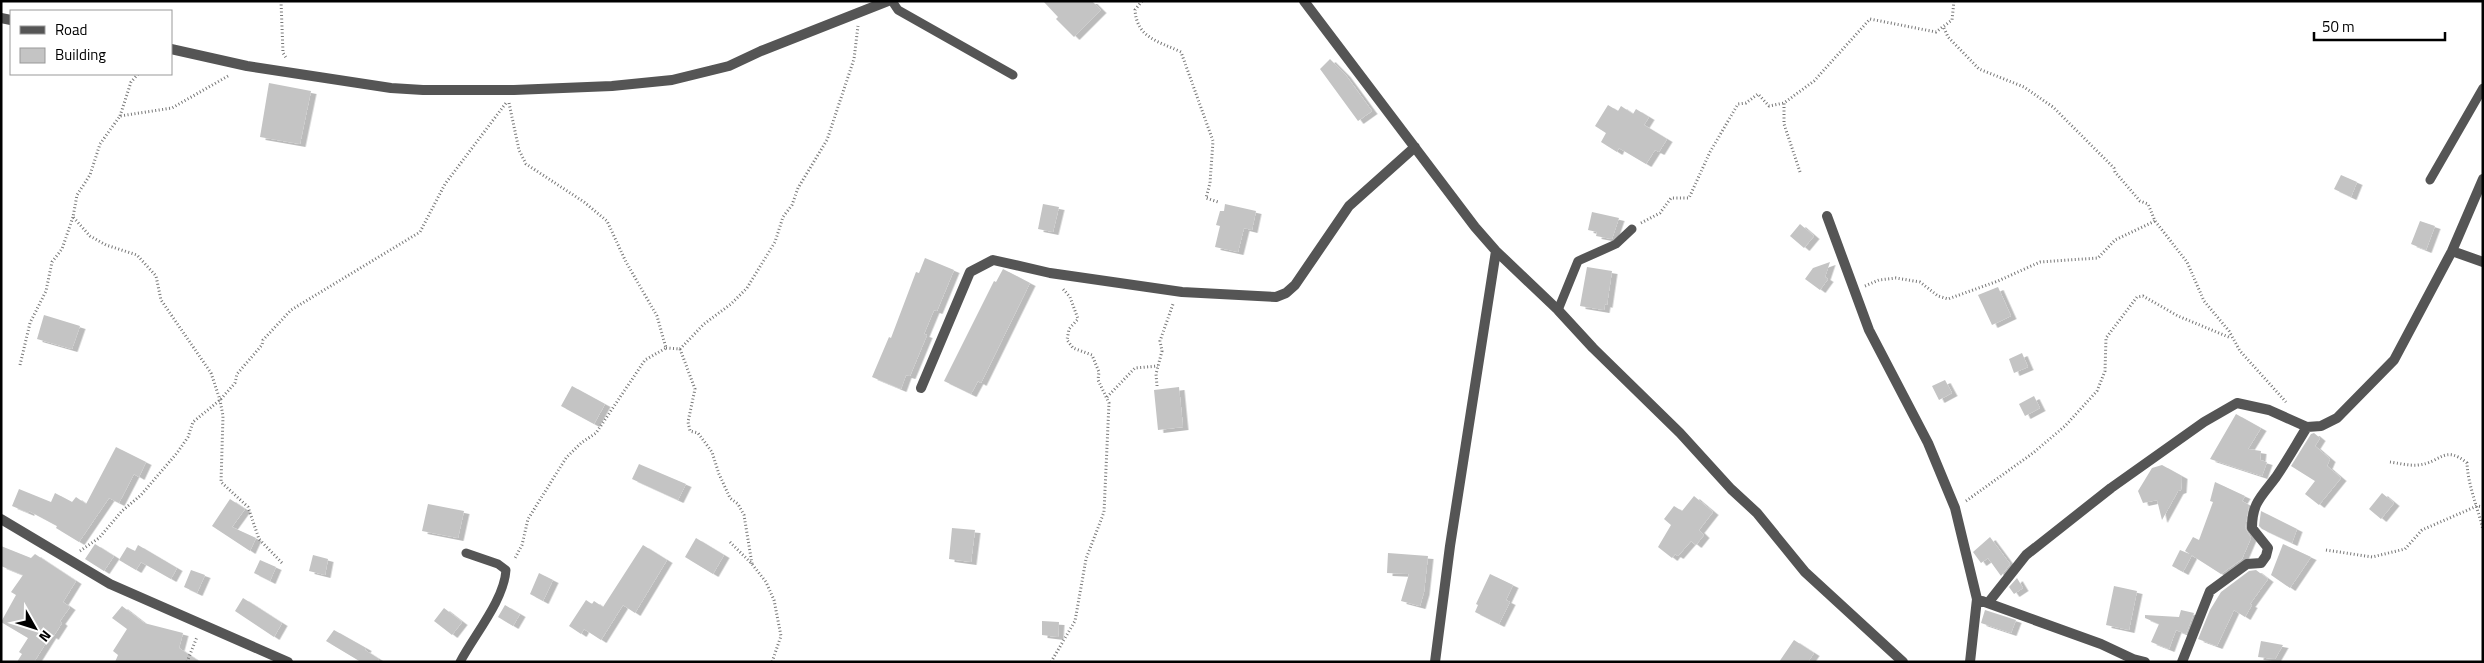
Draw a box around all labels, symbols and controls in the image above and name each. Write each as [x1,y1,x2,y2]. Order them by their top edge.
legend [10,10,172,75]
scale bar [2314,10,2445,42]
text: 50 m [2322,15,2355,38]
text: Road [55,18,87,41]
text: Building [55,43,106,66]
north arrow [10,603,60,653]
text: N [34,626,57,647]

